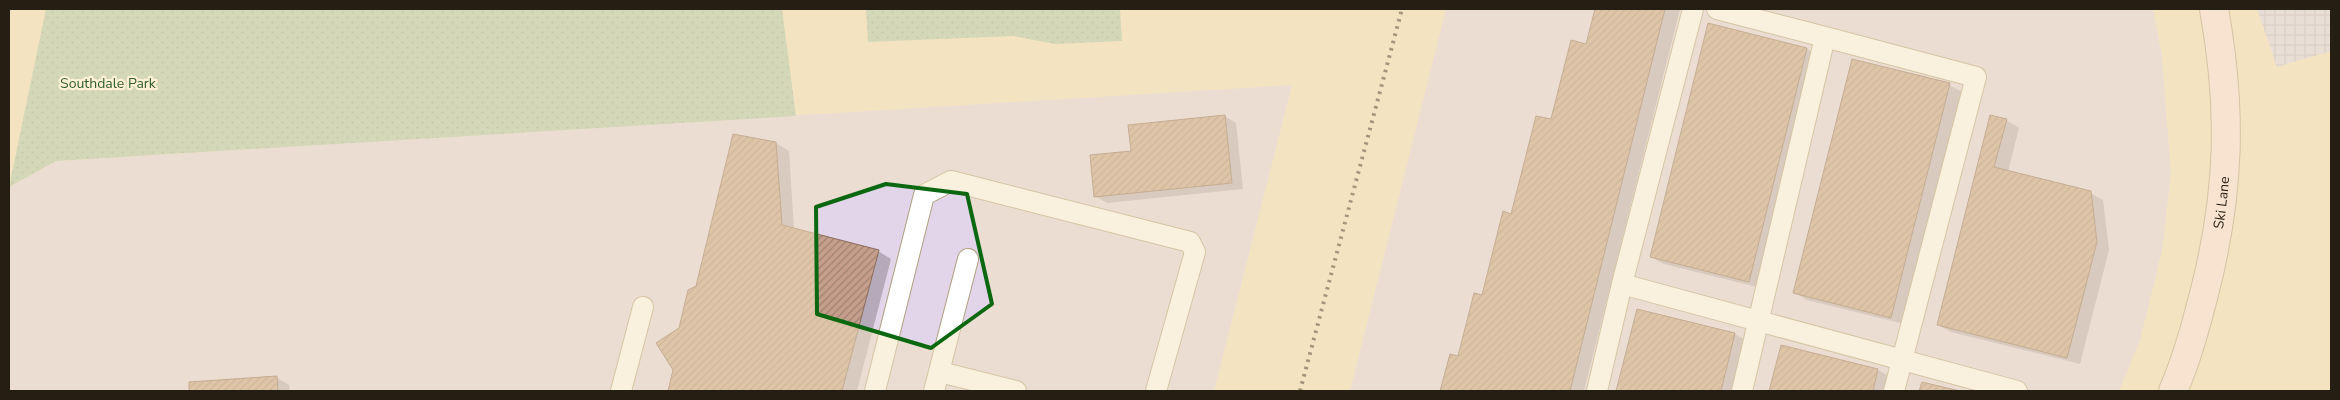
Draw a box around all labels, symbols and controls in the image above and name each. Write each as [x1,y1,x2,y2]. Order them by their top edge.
park label: Southdale Park [60,74,157,93]
street label: Ski Lane [2208,176,2234,230]

